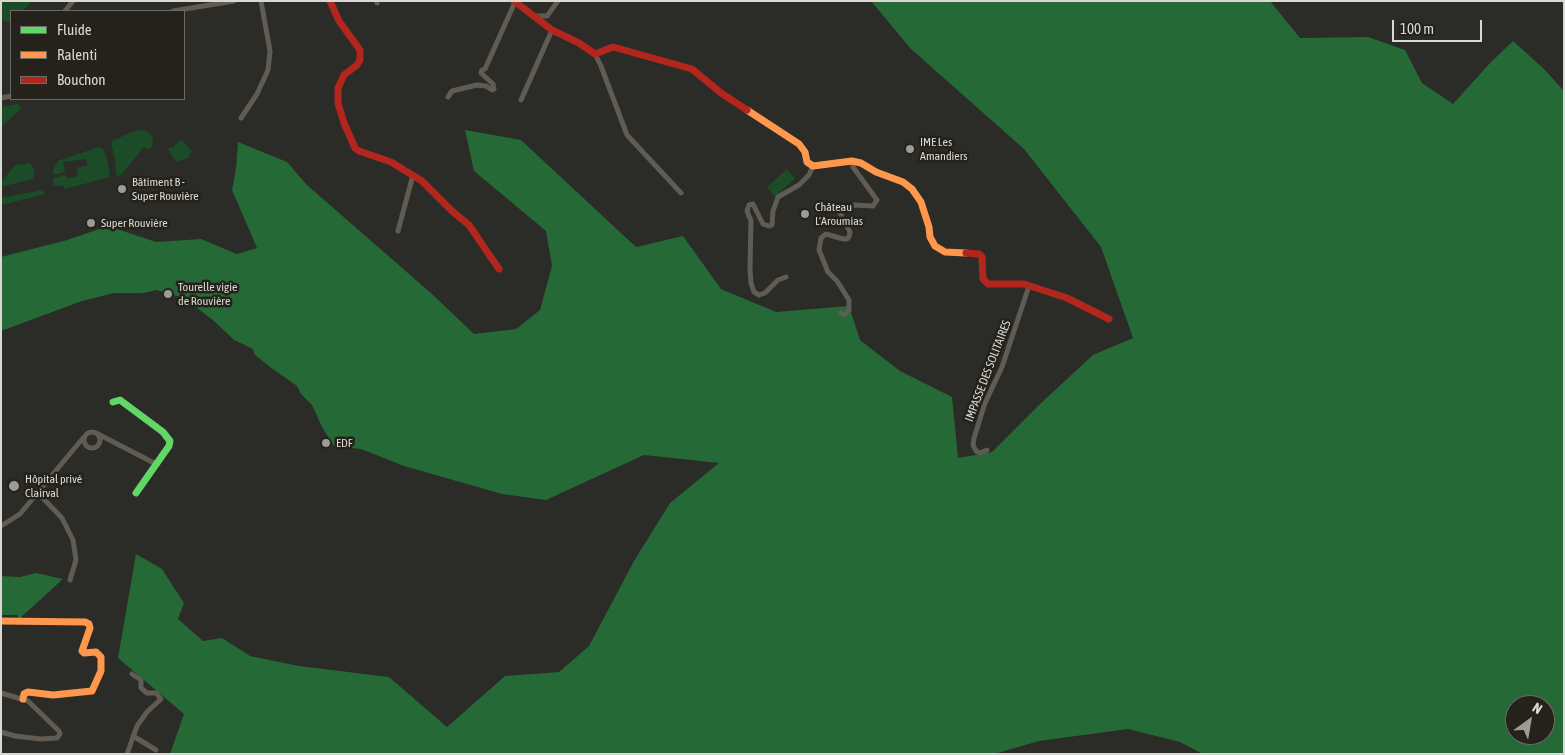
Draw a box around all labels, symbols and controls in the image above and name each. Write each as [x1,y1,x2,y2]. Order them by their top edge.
legend [10,10,185,100]
scale bar [1395,10,1485,42]
text: 100 m [1400,20,1434,37]
text: Fluide [57,21,92,38]
text: Ralenti [57,46,97,63]
text: Bouchon [57,71,106,88]
place label: IME Les Amandiers [920,135,968,163]
marker: IME Les Amandiers [904,143,916,155]
place label: Bâtiment B - Super Rouvière [132,175,199,203]
marker: Bâtiment B - Super Rouvière [116,183,128,195]
place label: Château L'Aroumias [815,200,863,228]
marker: Château L'Aroumias [799,208,811,220]
place label: Super Rouvière [101,216,168,230]
marker: Super Rouvière [85,217,97,229]
place label: Tourelle vigie de Rouvière [178,280,237,308]
marker: Tourelle vigie de Rouvière [162,288,174,300]
street label: IMPASSE DES SOLITAIRES [962,318,1014,424]
place label: EDF [336,436,353,450]
marker: EDF [320,437,332,449]
place label: Hôpital privé Clairval [25,472,82,500]
marker: Hôpital privé Clairval [7,479,21,493]
north arrow [1505,695,1555,745]
text: N [1530,699,1545,717]

